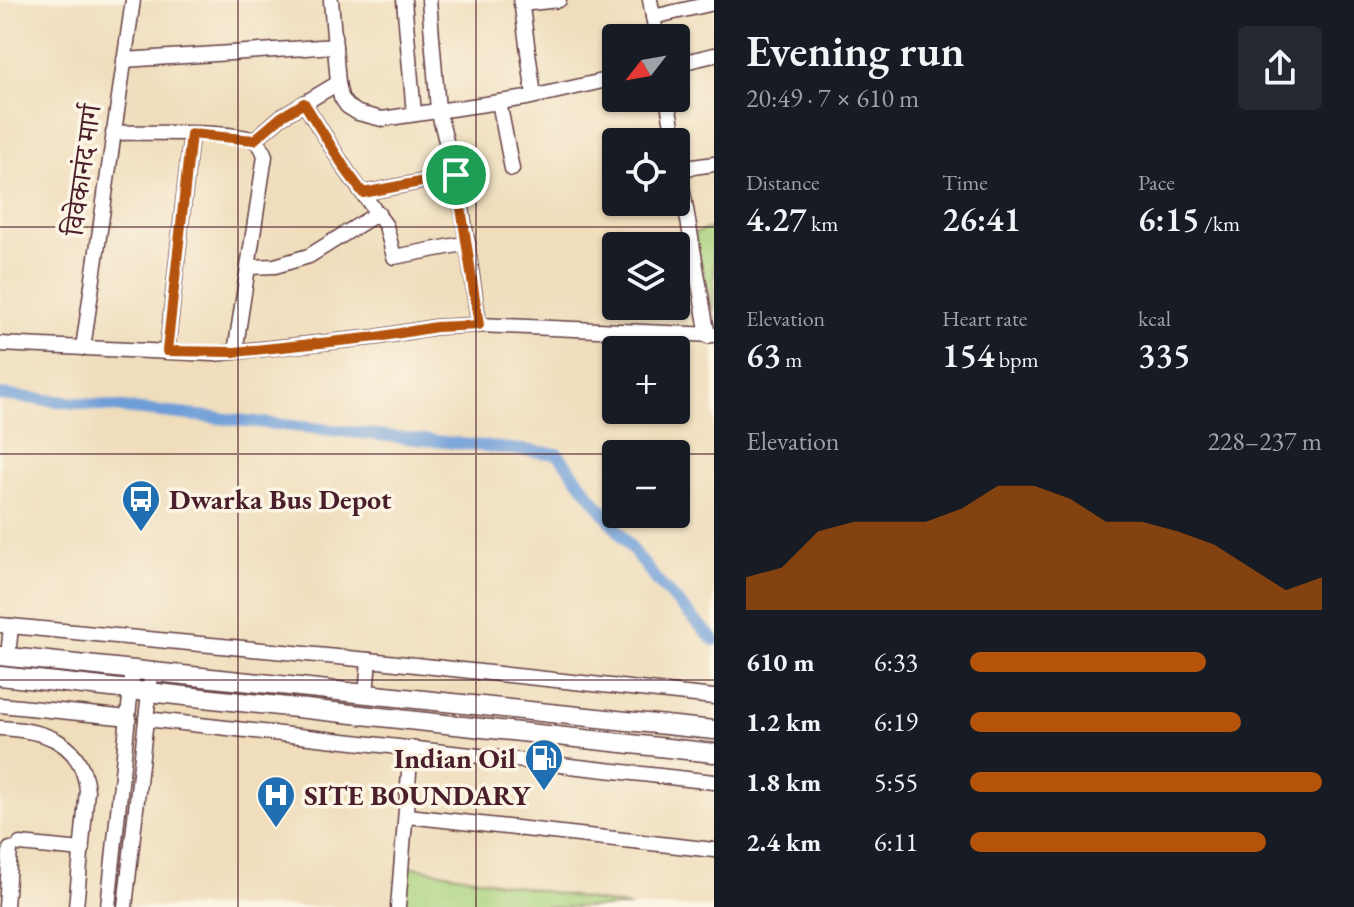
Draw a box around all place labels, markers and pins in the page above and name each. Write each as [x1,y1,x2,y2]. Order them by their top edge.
pin [422,141,490,209]
bus stop icon: Dwarka Bus Depot [120,478,162,533]
place label: Dwarka Bus Depot [169,481,392,517]
fuel station icon: Indian Oil [523,737,565,792]
place label: Indian Oil [394,740,516,776]
hospital icon: SITE BOUNDARY [255,774,297,829]
place label: SITE BOUNDARY [304,777,532,813]

